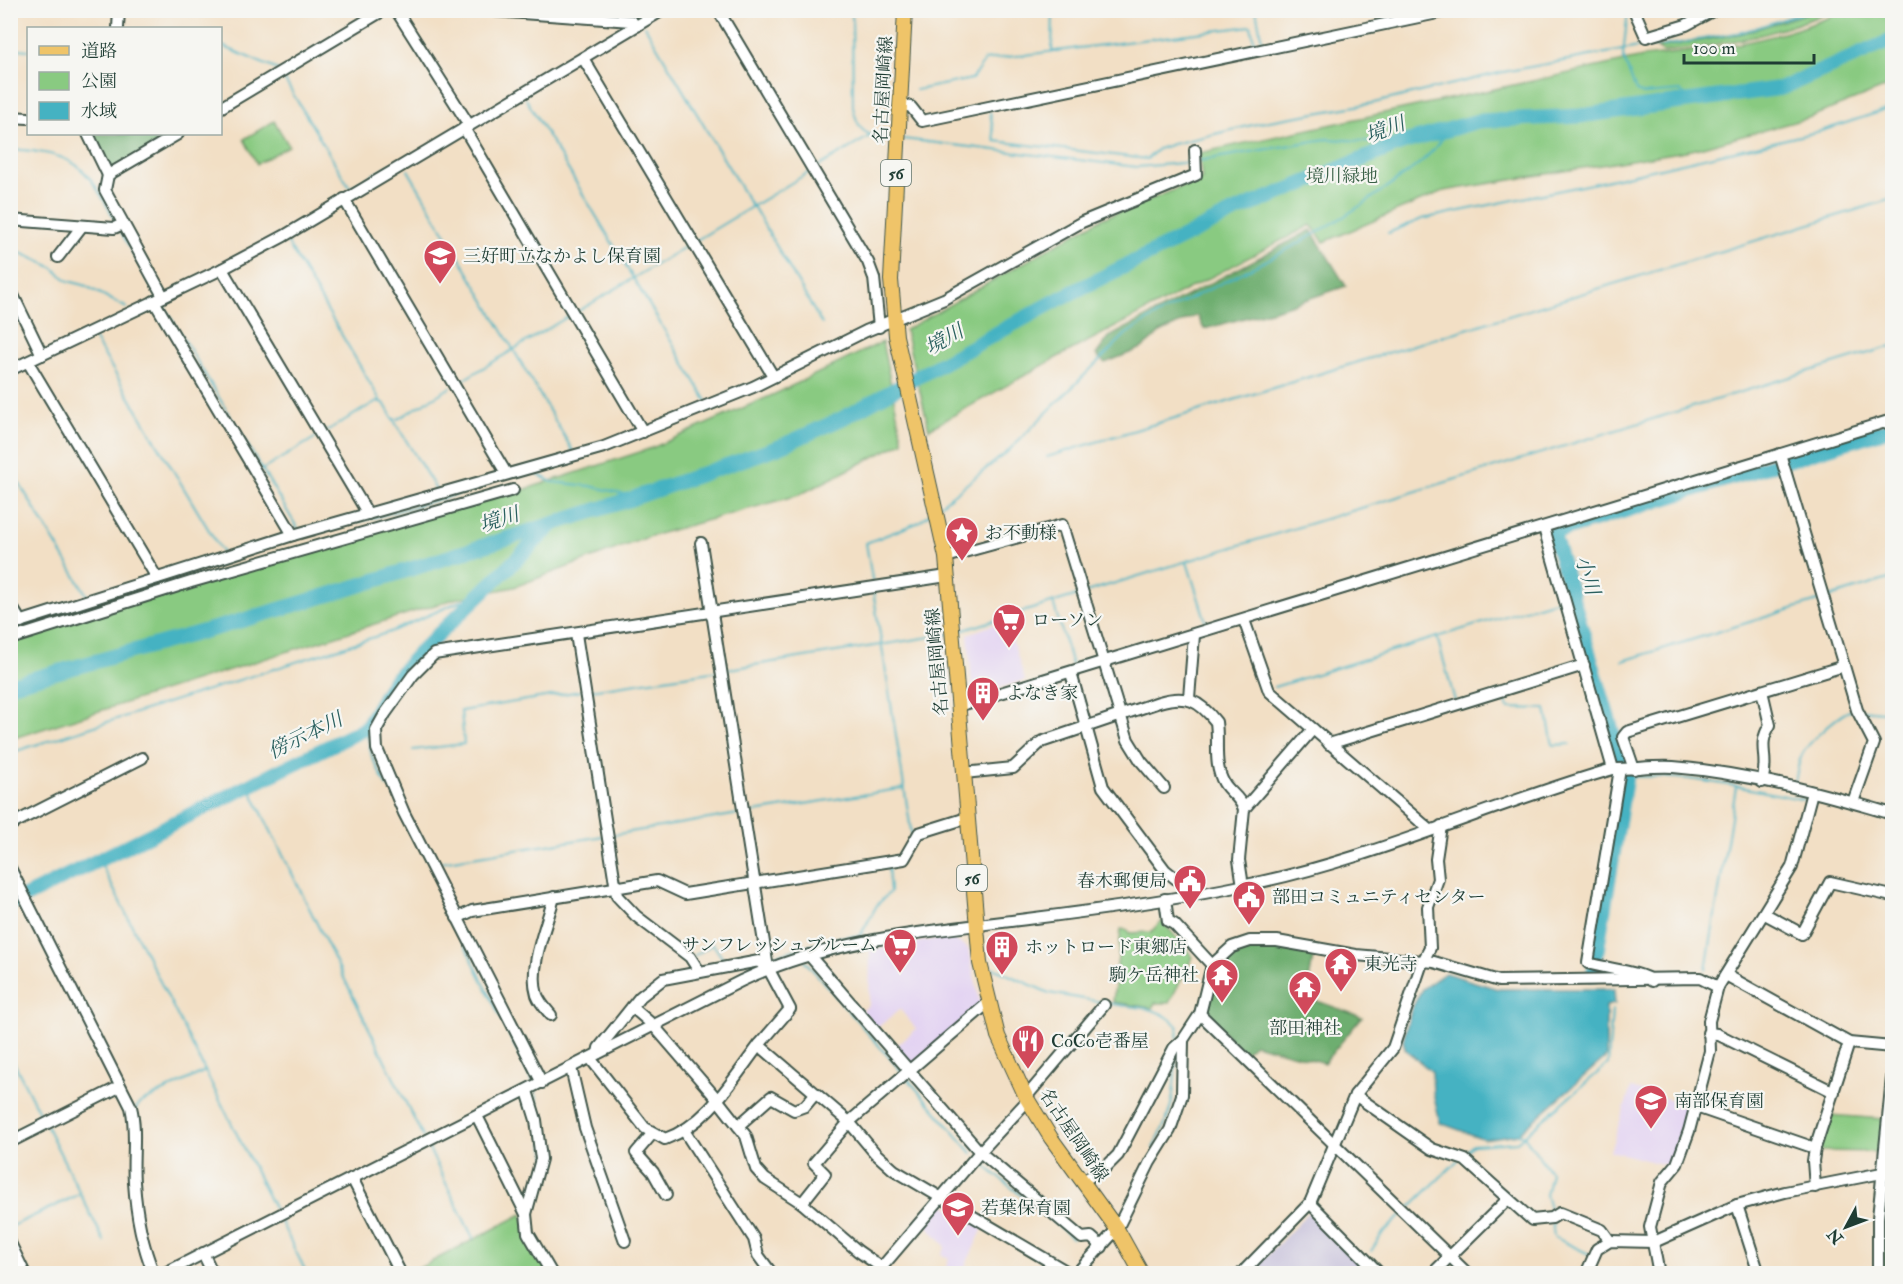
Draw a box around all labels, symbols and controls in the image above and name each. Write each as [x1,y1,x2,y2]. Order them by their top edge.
legend [27,27,222,135]
scale bar [1684,27,1814,65]
street label: 名古屋岡崎線 [869,35,898,145]
text: 100 m [1693,37,1736,60]
text: 道路 [81,40,117,63]
text: 公園 [81,70,117,93]
text: 水域 [81,100,117,123]
water label: 境川 [1362,110,1410,148]
road number: 56 [881,160,911,186]
park label: 境川緑地 [1306,165,1378,188]
school or university icon: 三好町立なかよし保育園 [422,238,458,285]
place label: 三好町立なかよし保育園 [463,245,661,268]
water label: 境川 [921,318,970,360]
water label: 境川 [476,501,524,538]
place icon: お不動様 [944,515,980,562]
place label: お不動様 [985,522,1057,545]
water label: 小川 [1570,552,1606,600]
supermarket icon: ローソン [991,602,1027,649]
street label: 名古屋岡崎線 [921,607,954,717]
place label: ローソン [1032,609,1103,632]
building icon: よなき家 [965,675,1001,722]
place label: よなき家 [1006,682,1078,705]
water label: 傍示本川 [264,706,348,764]
public building icon: 春木郵便局 [1172,863,1208,910]
road number: 56 [957,865,987,891]
place label: 春木郵便局 [1077,870,1167,893]
public building icon: 部田コミュニティセンター [1231,879,1267,926]
place label: 部田コミュニティセンター [1272,886,1485,909]
supermarket icon: サンフレッシュブルーム [882,927,918,974]
building icon: ホットロード東郷店 [984,929,1020,976]
place label: サンフレッシュブルーム [682,934,877,957]
place label: ホットロード東郷店 [1025,936,1187,959]
temple icon: 東光寺 [1323,946,1359,993]
place label: 東光寺 [1364,953,1418,976]
temple icon: 駒ケ岳神社 [1204,957,1240,1004]
place label: 駒ケ岳神社 [1109,964,1199,987]
temple icon: 部田神社 [1287,969,1323,1016]
place label: 部田神社 [1269,1017,1341,1040]
restaurant icon: CoCo壱番屋 [1010,1023,1046,1070]
place label: CoCo壱番屋 [1051,1030,1149,1053]
school or university icon: 南部保育園 [1633,1083,1669,1130]
street label: 名古屋岡崎線 [1034,1084,1113,1186]
place label: 南部保育園 [1674,1090,1764,1113]
school or university icon: 若葉保育園 [940,1190,976,1237]
place label: 若葉保育園 [981,1197,1071,1220]
north arrow [1816,1197,1876,1257]
text: N [1823,1224,1848,1249]

